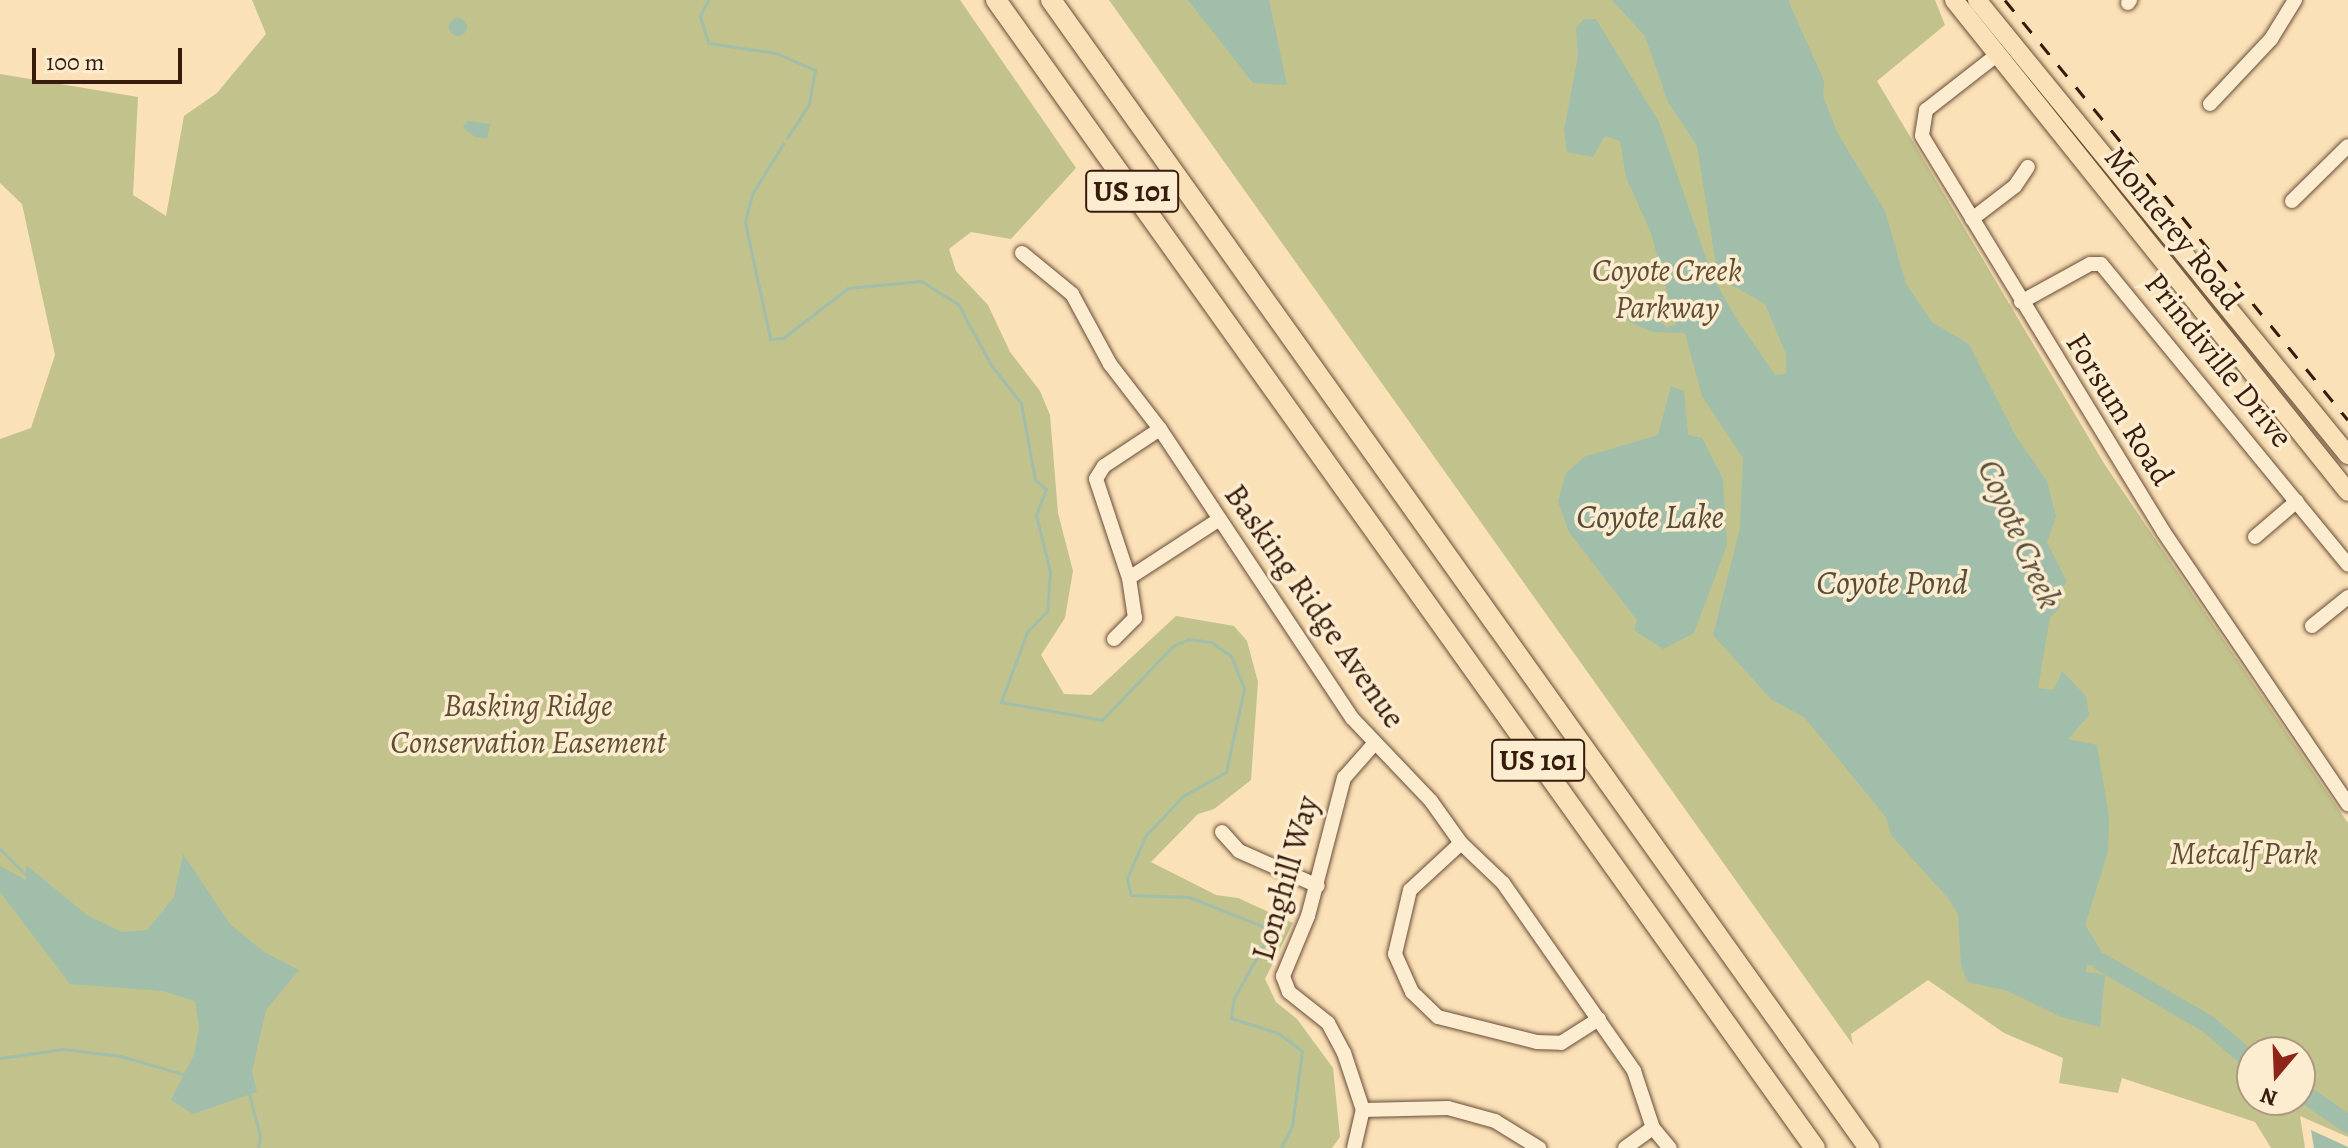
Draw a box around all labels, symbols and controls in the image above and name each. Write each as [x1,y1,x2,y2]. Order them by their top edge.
scale bar [36,32,186,82]
text: 100 m [46,46,105,78]
street label: Monterey Road [2097,139,2251,317]
road number: US 101 [1084,165,1180,217]
park label: Coyote Creek Parkway [1592,252,1742,327]
street label: Prindiville Drive [2137,265,2301,455]
street label: Forsum Road [2058,326,2182,492]
water label: Coyote Creek [1969,453,2071,615]
street label: Basking Ridge Avenue [1216,477,1414,735]
water label: Coyote Lake [1576,497,1724,537]
water label: Coyote Pond [1816,563,1968,603]
park label: Basking Ridge Conservation Easement [390,687,666,762]
road number: US 101 [1490,734,1586,786]
street label: Longhill Way [1243,791,1327,965]
park label: Metcalf Park [2170,834,2318,872]
north arrow [2236,1036,2316,1116]
text: N [2256,1080,2281,1114]

